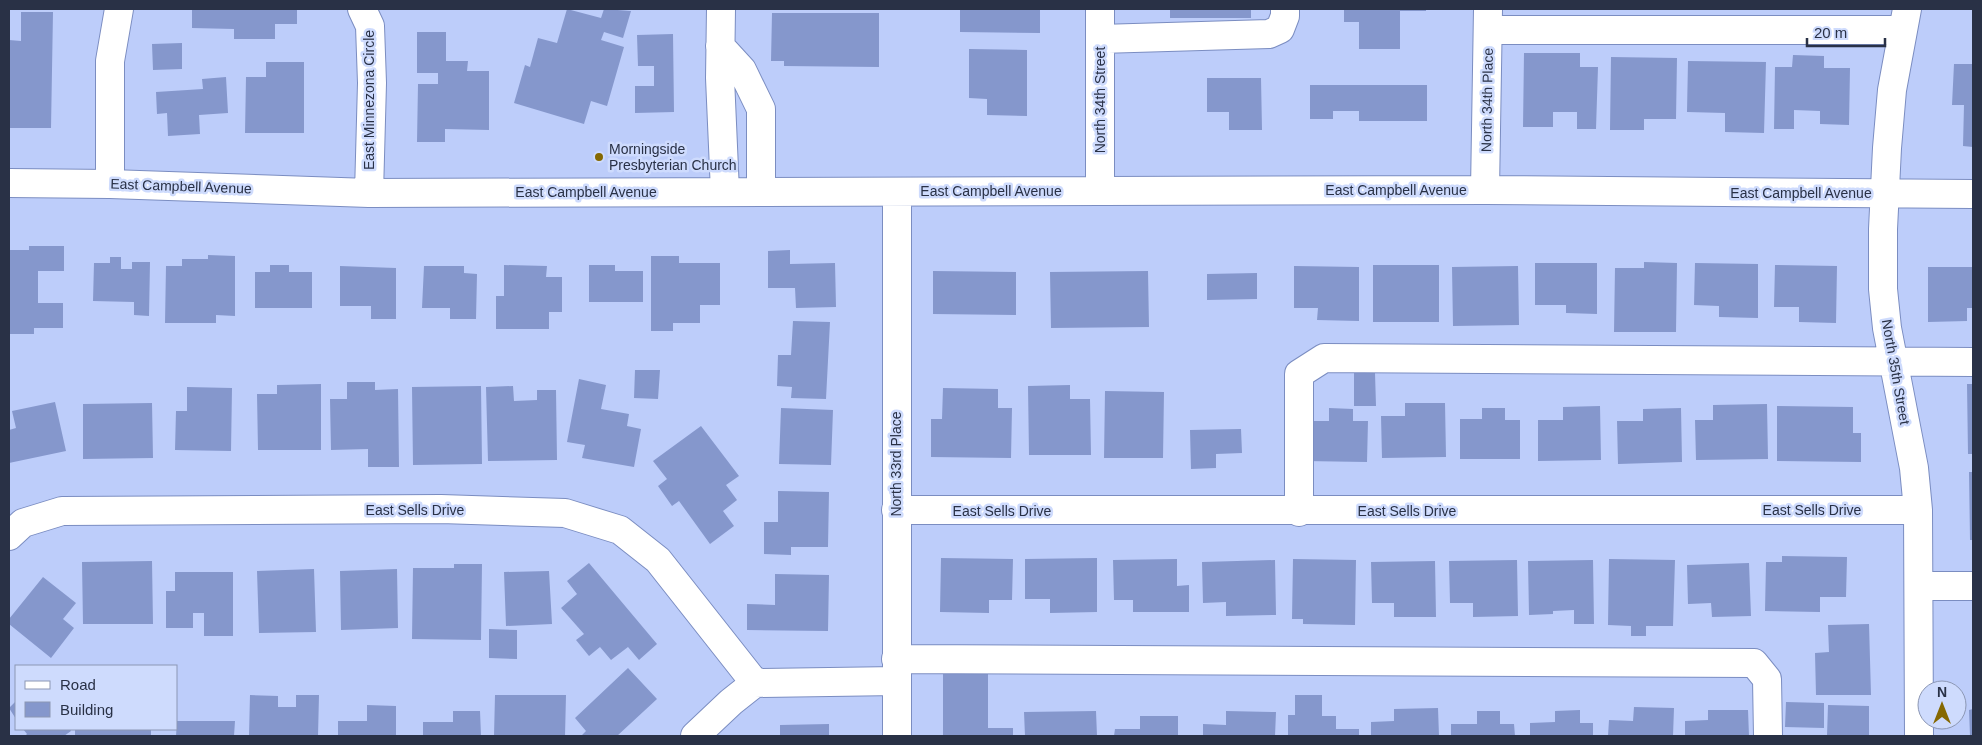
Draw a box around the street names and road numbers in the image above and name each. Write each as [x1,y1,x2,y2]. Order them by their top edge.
street label: East Minnezona Circle [361,30,377,170]
street label: North 34th Street [1092,47,1108,153]
street label: North 34th Place [1478,48,1496,152]
street label: East Campbell Avenue [110,176,252,196]
street label: East Campbell Avenue [1325,182,1467,198]
street label: East Campbell Avenue [920,183,1062,199]
street label: East Campbell Avenue [515,184,657,200]
street label: East Campbell Avenue [1730,185,1872,201]
street label: North 35th Street [1879,318,1913,426]
street label: North 33rd Place [888,411,904,517]
street label: East Sells Drive [366,502,465,518]
street label: East Sells Drive [1763,502,1862,518]
street label: East Sells Drive [953,503,1052,519]
street label: East Sells Drive [1358,503,1457,519]

